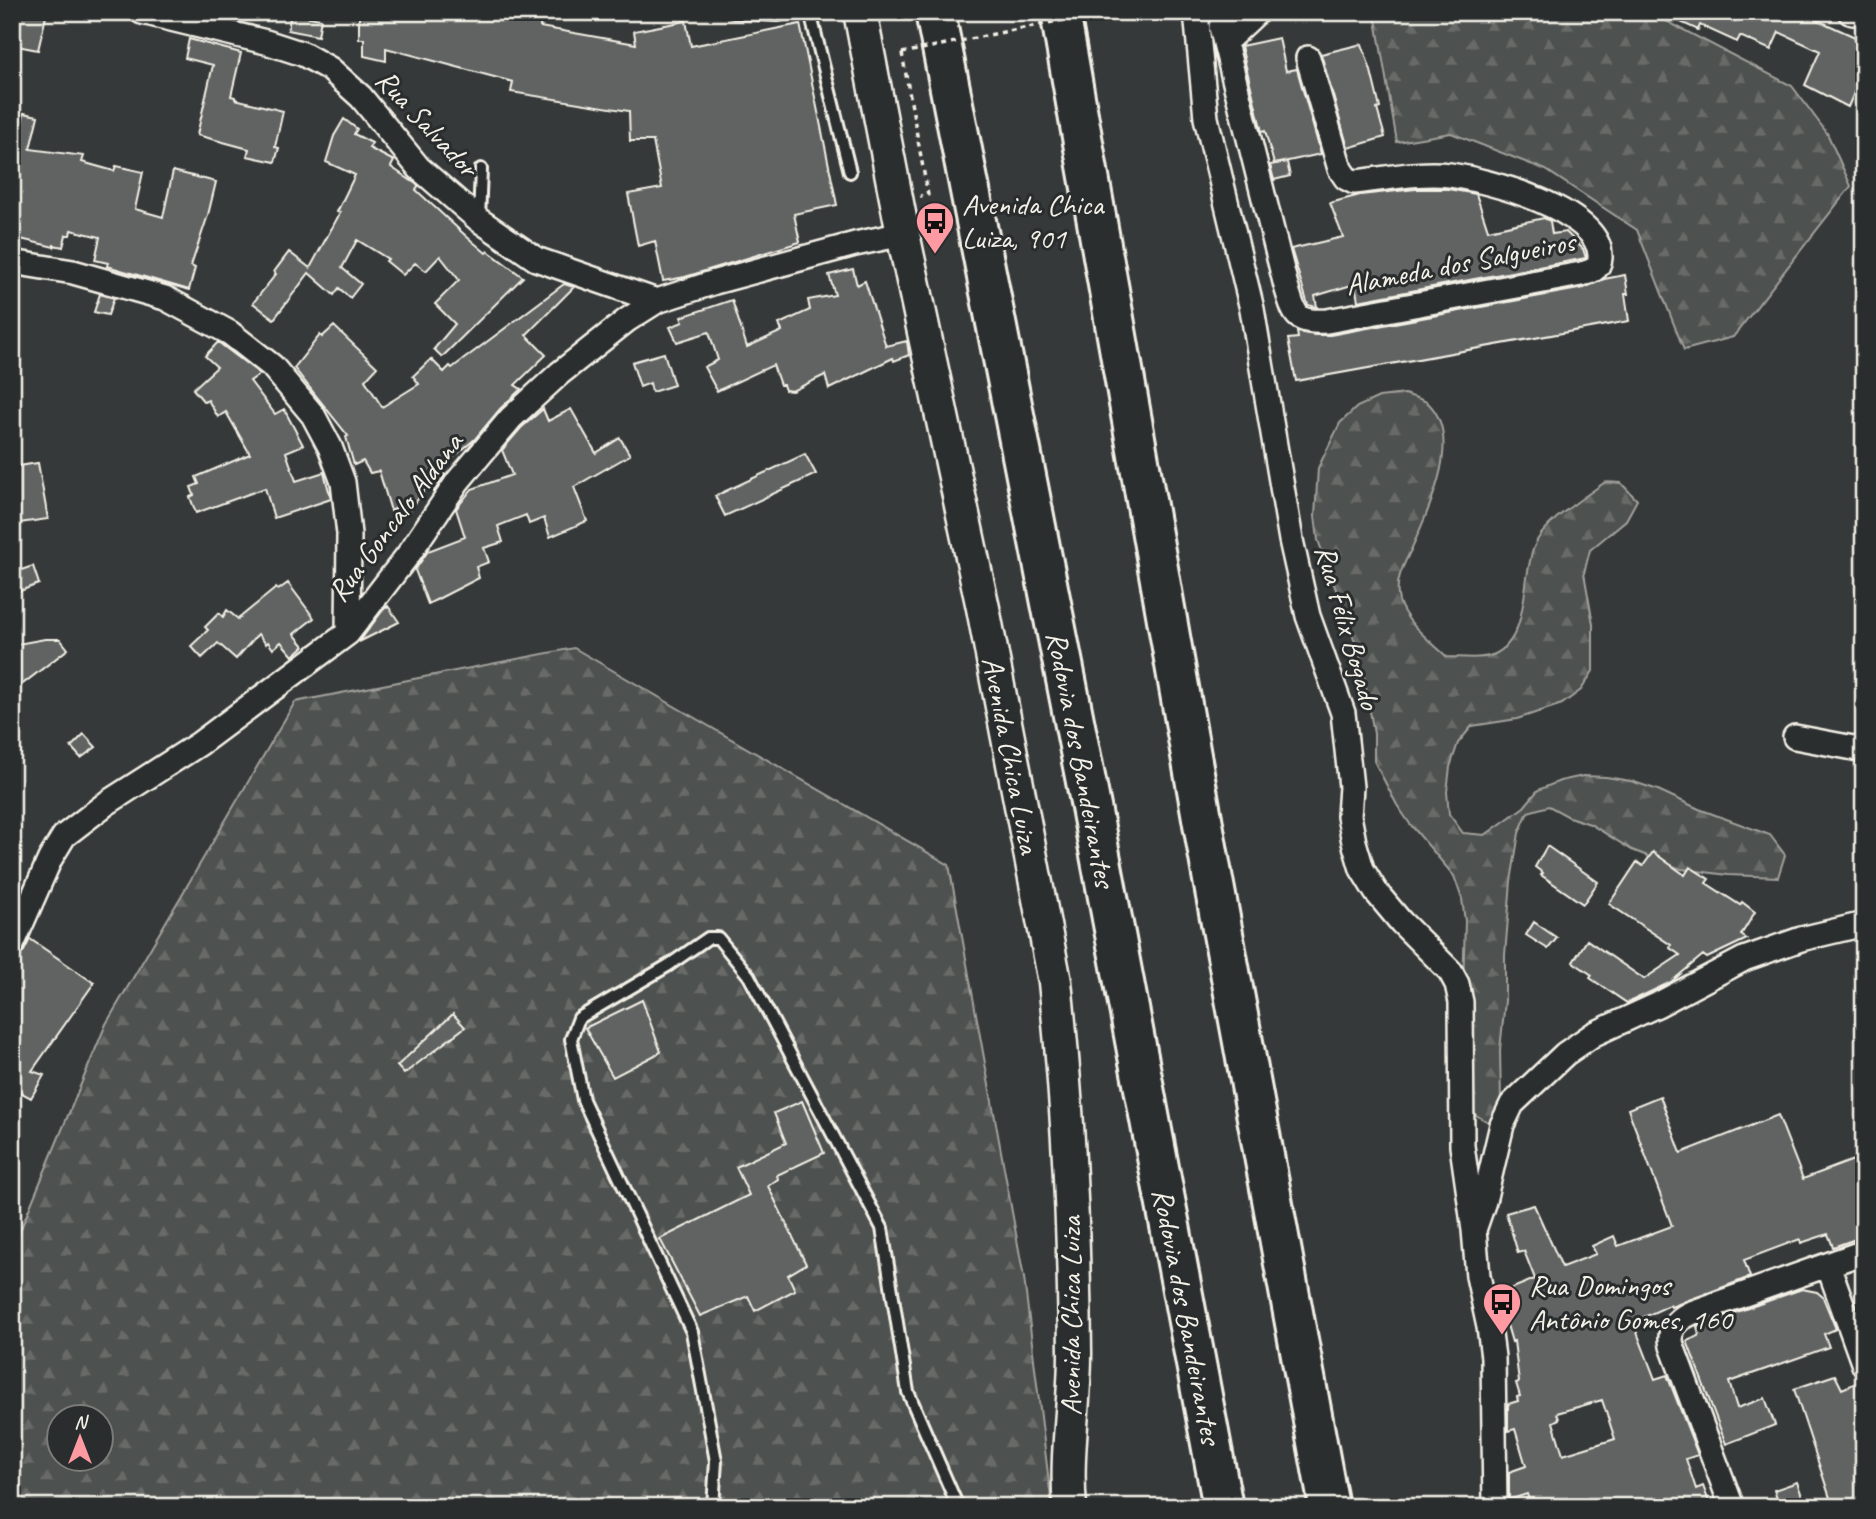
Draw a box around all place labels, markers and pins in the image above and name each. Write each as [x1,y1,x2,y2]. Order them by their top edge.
place label: Avenida Chica Luiza, 901 [962,185,1105,257]
bus stop icon: Avenida Chica Luiza, 901 [914,200,956,255]
place label: Rua Domingos Antônio Gomes, 160 [1529,1266,1734,1338]
bus stop icon: Rua Domingos Antônio Gomes, 160 [1481,1281,1523,1336]

